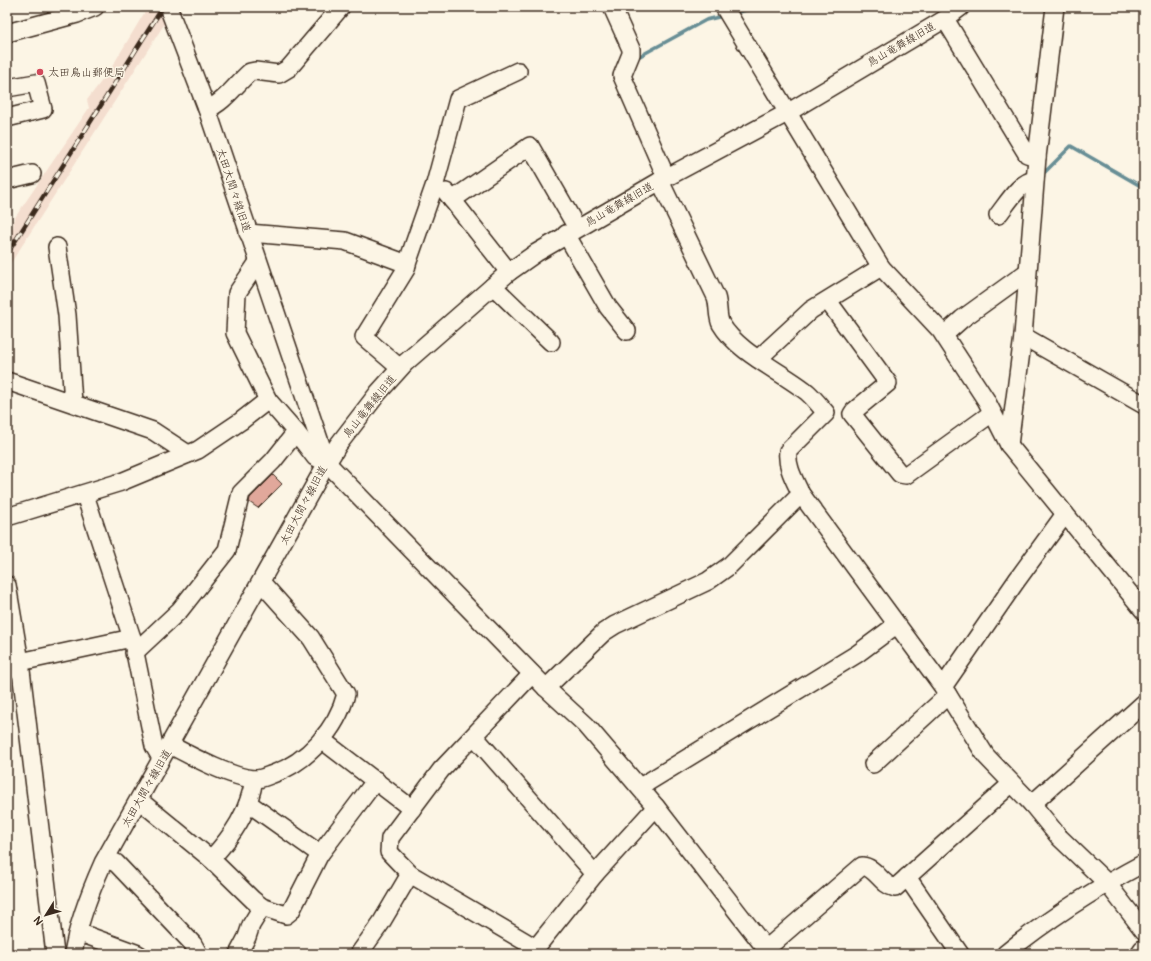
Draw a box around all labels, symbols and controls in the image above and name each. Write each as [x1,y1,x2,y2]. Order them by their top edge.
street label: 鳥山竜舞線旧道 [865,20,938,69]
place label: 太田鳥山郵便局 [48,66,125,79]
marker: 太田鳥山郵便局 [35,67,45,77]
street label: 太田大間々線旧道 [214,146,253,234]
street label: 鳥山竜舞線旧道 [583,180,656,229]
street label: 鳥山竜舞線旧道 [340,372,399,440]
street label: 太田大間々線旧道 [277,463,330,547]
street label: 太田大間々線旧道 [119,747,174,830]
north arrow [26,895,66,935]
text: N [31,913,46,928]

